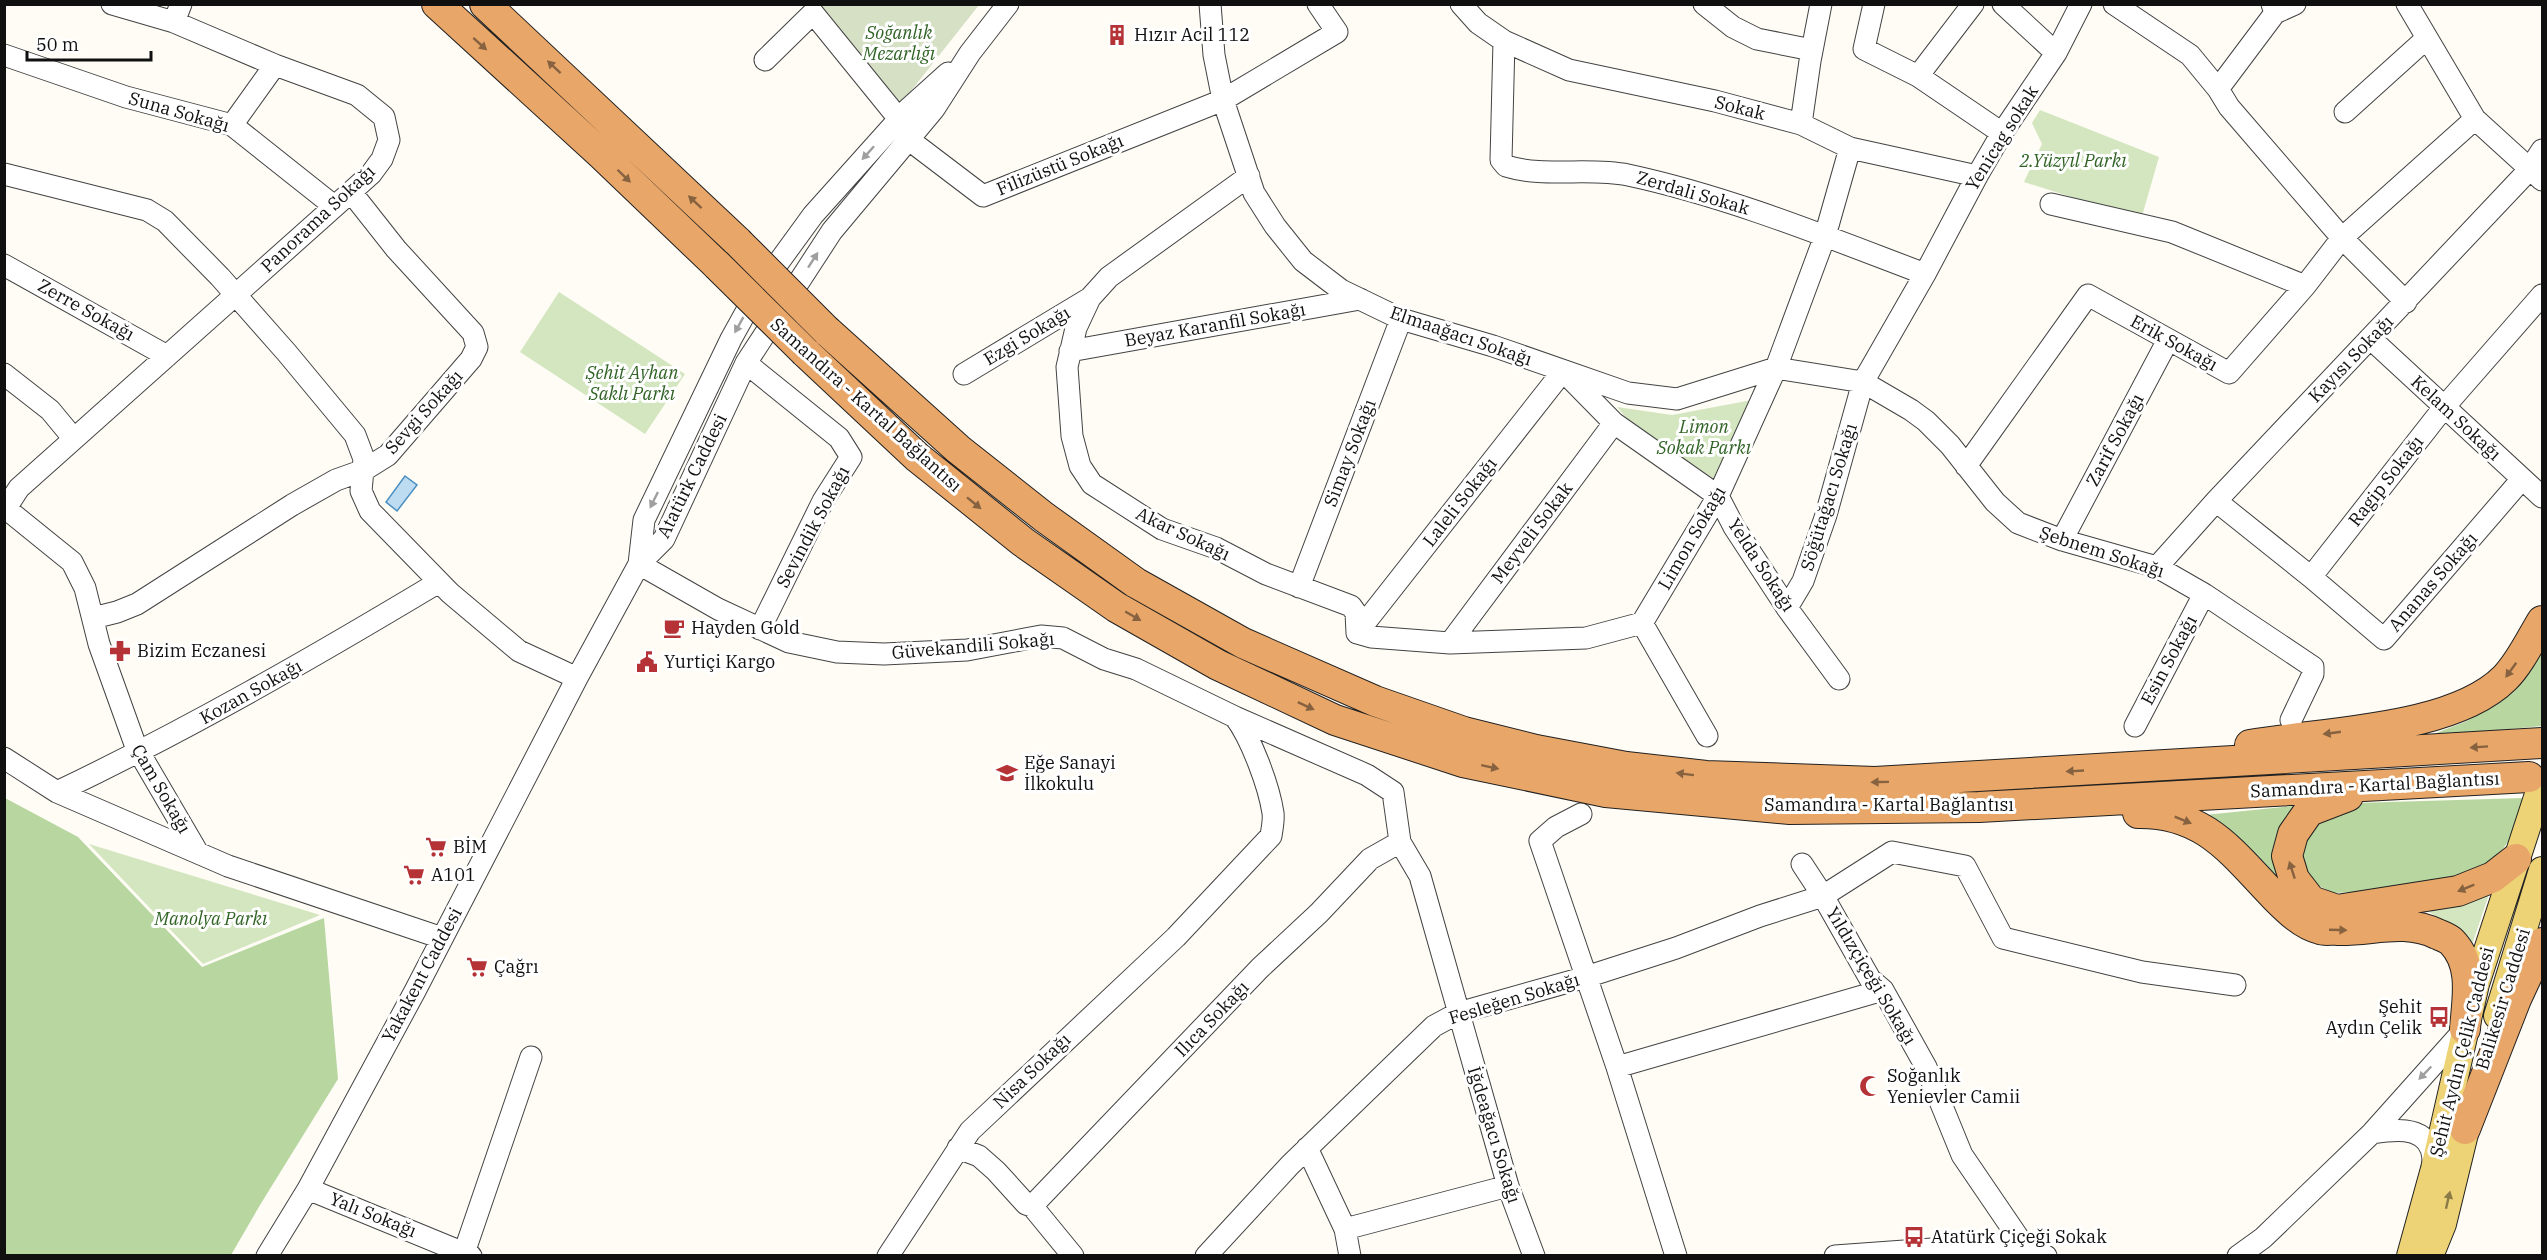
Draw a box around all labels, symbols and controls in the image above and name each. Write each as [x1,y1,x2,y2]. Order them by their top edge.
park label: Soğanlık Mezarlığı [862,21,936,65]
building icon: Hızır Acil 112 [1105,23,1129,47]
place label: Hızır Acil 112 [1134,23,1250,46]
scale bar [27,24,152,62]
text: 50 m [36,33,79,56]
one-way arrow [473,37,488,51]
one-way arrow [547,61,561,75]
street label: Yenicag sokak [1960,80,2043,195]
street label: Suna Sokağı [126,86,232,137]
street label: Sokak [1712,90,1768,125]
street label: Filizüstü Sokağı [993,129,1127,200]
one-way arrow [862,146,876,160]
park label: 2.Yüzyıl Parkı [2018,149,2127,172]
street label: Panorama Sokağı [256,160,380,277]
street label: Zerdali Sokak [1634,165,1753,220]
one-way arrow [616,168,630,182]
one-way arrow [688,195,703,209]
one-way arrow [807,251,818,268]
street label: Zerre Sokağı [34,273,139,346]
street label: Beyaz Karanfil Sokağı [1123,297,1307,352]
street label: Elmaağacı Sokağı [1387,300,1536,371]
street label: Ezgi Sokağı [979,301,1074,370]
street label: Erik Sokağı [2127,309,2222,376]
street label: Kayısı Sokağı [2303,310,2398,407]
street label: Samandıra - Kartal Bağlantısı [766,313,967,497]
one-way arrow [734,317,744,334]
park label: Şehit Ayhan Saklı Parkı [585,361,679,405]
street label: Sevgi Sokağı [380,364,468,459]
street label: Kelam Sokağı [2406,370,2506,465]
street label: Zarif Sokağı [2081,389,2149,490]
street label: Simay Sokağı [1318,395,1381,510]
street label: Atatürk Caddesi [651,410,732,542]
park label: Limon Sokak Parkı [1656,415,1752,459]
street label: Söğütağacı Sokağı [1795,420,1862,573]
street label: Ragip Sokağı [2343,430,2428,531]
street label: Laleli Sokağı [1418,452,1502,551]
street label: Sevindik Sokağı [771,462,855,592]
street label: Meyveli Sokak [1486,477,1578,588]
street label: Limon Sokağı [1653,482,1731,594]
one-way arrow [649,492,658,509]
one-way arrow [966,496,982,509]
street label: Akar Sokağı [1133,502,1234,565]
street label: Yelda Sokağı [1723,514,1800,616]
street label: Şebnem Sokağı [2037,521,2168,583]
street label: Ananas Sokağı [2383,527,2482,636]
one-way arrow [1125,611,1142,621]
street label: Esin Sokağı [2135,611,2202,709]
cafe icon: Hayden Gold [662,616,686,640]
place label: Hayden Gold [691,616,800,639]
street label: Güvekandili Sokağı [891,627,1056,664]
pharmacy icon: Bizim Eczanesi [108,639,132,663]
place label: Bizim Eczanesi [137,639,266,662]
public building icon: Yurtiçi Kargo [635,650,659,674]
place label: Yurtiçi Kargo [664,650,775,673]
street label: Kozan Sokağı [196,654,306,729]
one-way arrow [2505,661,2517,677]
one-way arrow [1297,701,1314,710]
one-way arrow [2322,728,2341,737]
street label: Çam Sokağı [127,740,196,838]
one-way arrow [2470,743,2489,752]
place label: Eğe Sanayi İlkokulu [1024,751,1116,795]
school or university icon: Eğe Sanayi İlkokulu [995,761,1019,785]
one-way arrow [1481,763,1499,773]
street label: Samandıra - Kartal Bağlantısı [2250,766,2501,803]
one-way arrow [2065,767,2084,776]
one-way arrow [1676,769,1695,779]
one-way arrow [1871,777,1890,786]
street label: Samandıra - Kartal Bağlantısı [1764,793,2014,816]
one-way arrow [2175,815,2193,825]
supermarket icon: BİM [424,835,448,859]
place label: BİM [453,835,487,858]
one-way arrow [2286,861,2296,879]
supermarket icon: A101 [402,863,426,887]
place label: A101 [431,863,476,886]
one-way arrow [2457,884,2475,893]
street label: Yıldızçiçeği Sokağı [1821,902,1922,1049]
street label: Yakakent Caddesi [376,903,467,1046]
park label: Manolya Parkı [153,907,268,930]
one-way arrow [2328,925,2347,934]
street label: Balıkesir Caddesi [2470,925,2535,1072]
street label: Şehit Aydın Çelik Caddesi [2424,944,2499,1159]
supermarket icon: Çağrı [465,955,489,979]
place label: Çağrı [494,955,539,978]
street label: Fesleğen Sokağı [1446,968,1582,1029]
street label: Ilıca Sokağı [1170,976,1254,1062]
place label: Şehit Aydın Çelik [2325,995,2422,1039]
bus stop icon: Şehit Aydın Çelik [2427,1005,2451,1029]
street label: Nisa Sokağı [988,1028,1075,1113]
street label: İğdeağacı Sokağı [1463,1064,1526,1206]
place label: Soğanlık Yenievler Camii [1887,1064,2021,1108]
one-way arrow [2419,1065,2433,1079]
mosque icon: Soğanlık Yenievler Camii [1858,1074,1882,1098]
street label: Yalı Sokağı [326,1187,420,1243]
one-way arrow [2444,1191,2454,1209]
bus stop icon: Atatürk Çiçeği Sokak [1902,1225,1926,1249]
place label: Atatürk Çiçeği Sokak [1931,1225,2107,1248]

